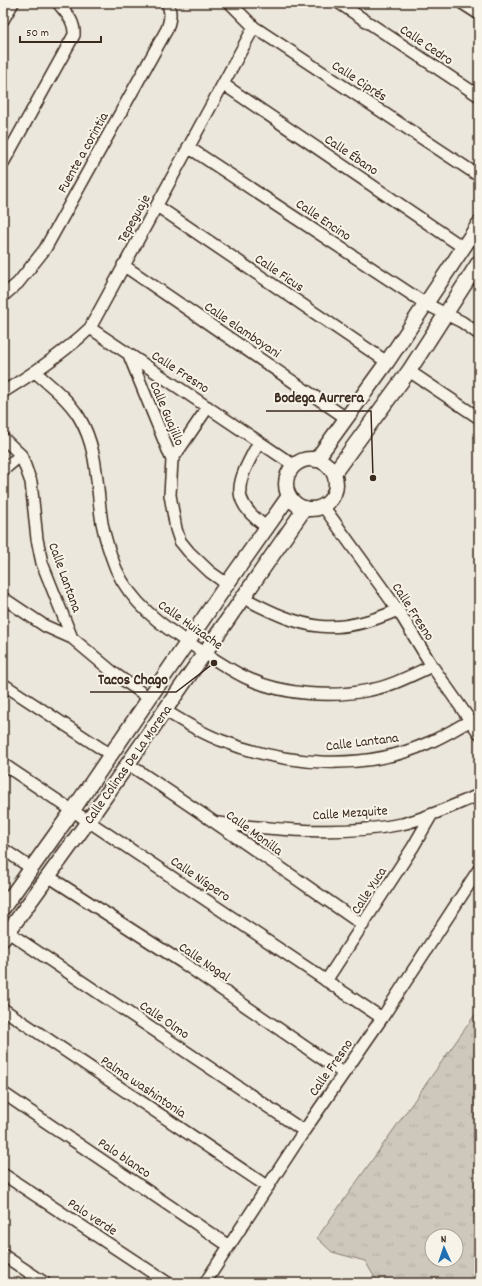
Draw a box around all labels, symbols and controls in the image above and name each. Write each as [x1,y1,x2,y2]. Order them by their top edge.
scale bar [20,18,101,44]
street label: Calle Cedro [395,20,457,71]
text: 50 m [26,25,49,42]
street label: Calle Ciprés [327,56,391,107]
street label: Fuente a corintia [53,109,114,197]
street label: Calle Ébano [320,130,382,181]
street label: Tepeguaje [113,191,156,247]
street label: Calle Encino [291,195,355,247]
street label: Calle Ficus [250,250,308,298]
street label: Calle elamboyani [200,298,285,364]
street label: Calle Fresno [147,346,213,399]
street label: Calle Guajillo [144,378,189,449]
callout: Bodega Aurrera [266,384,371,411]
text: Bodega Aurrera [274,388,365,410]
street label: Calle Lantana [42,540,86,616]
street label: Calle Fresno [386,579,439,645]
street label: Calle Huizache [153,596,226,655]
callout: Tacos Chago [90,665,176,692]
text: Tacos Chago [98,670,168,692]
street label: Calle Colinas De La Morena [80,701,178,829]
street label: Calle Lantana [325,729,400,757]
street label: Calle Mezquite [312,801,388,827]
street label: Calle Monilla [221,806,287,861]
street label: Calle Níspero [166,852,234,907]
street label: Calle Yuca [347,863,393,919]
street label: Calle Nogal [174,938,234,988]
street label: Calle Olmo [135,997,193,1045]
street label: Calle Fresno [305,1036,359,1101]
street label: Palma washintonia [96,1052,190,1124]
street label: Palo blanco [93,1134,154,1184]
street label: Palo verde [63,1194,121,1241]
north arrow [424,1228,464,1268]
text: N [440,1232,447,1248]

